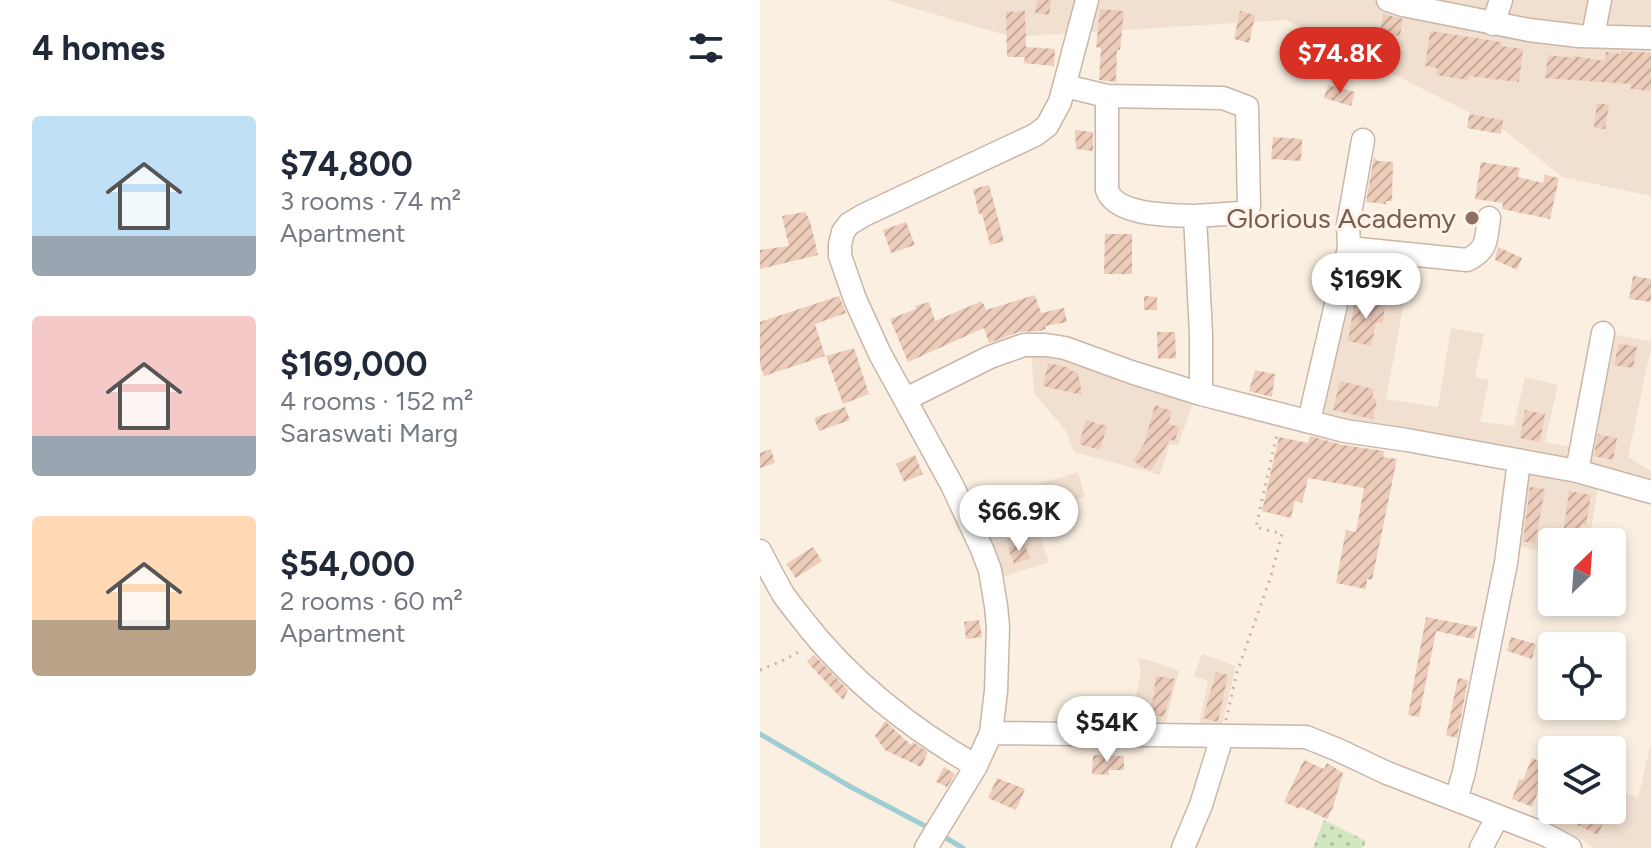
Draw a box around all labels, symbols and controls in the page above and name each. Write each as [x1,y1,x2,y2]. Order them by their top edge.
icon: filters [684,26,728,70]
pin: $74.8K [1275,27,1405,95]
text: 4 homes [32,28,165,69]
text: $74.8K [1298,37,1383,69]
text: $74,800 [280,144,413,185]
icon: home [96,148,192,244]
text: 3 rooms · 74 m² [280,185,461,217]
place label: Glorious Academy [1226,201,1456,235]
marker: Glorious Academy [1463,209,1481,227]
text: Apartment [280,217,406,249]
pin: $169K [1310,253,1422,321]
text: $169K [1330,263,1402,295]
text: $169,000 [280,344,427,385]
icon: home [96,348,192,444]
text: 4 rooms · 152 m² [280,385,473,417]
text: Saraswati Marg [280,417,458,449]
pin: $66.9K [954,485,1084,553]
text: $66.9K [977,495,1061,527]
north arrow [1538,528,1626,616]
map controls [1538,528,1626,824]
text: $54,000 [280,544,415,585]
icon: home [96,548,192,644]
text: 2 rooms · 60 m² [280,585,463,617]
text: Apartment [280,617,406,649]
button: locate [1538,632,1626,720]
pin: $54K [1060,696,1154,764]
text: $54K [1075,706,1139,738]
button: layers [1538,736,1626,824]

